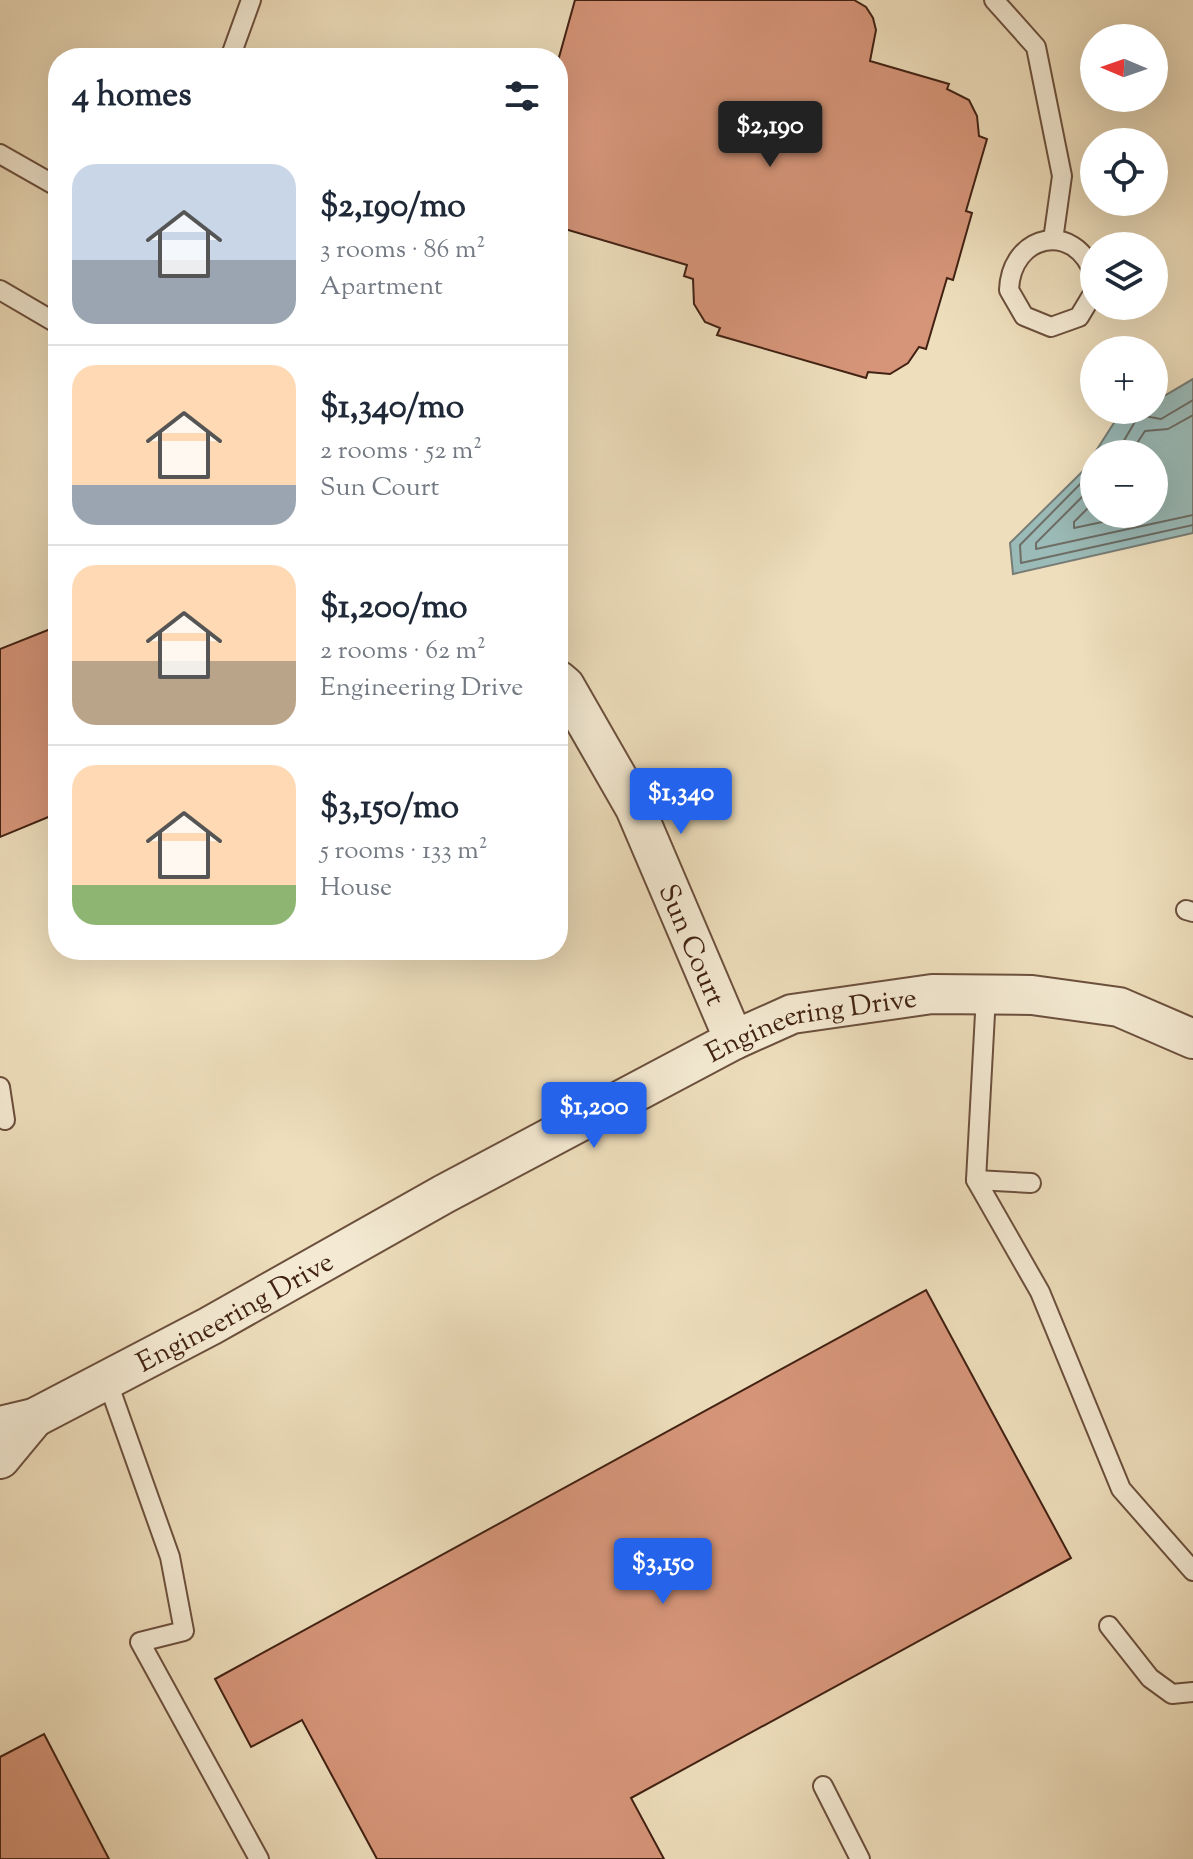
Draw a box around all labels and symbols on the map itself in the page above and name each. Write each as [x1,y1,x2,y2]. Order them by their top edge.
north arrow [1080,24,1168,112]
pin: $2,190 [705,101,835,169]
pin: $1,340 [616,768,746,836]
street label: Sun Court [647,878,734,1013]
street label: Engineering Drive [699,979,919,1074]
pin: $1,200 [529,1082,659,1150]
street label: Engineering Drive [130,1243,341,1384]
pin: $3,150 [598,1538,728,1606]

